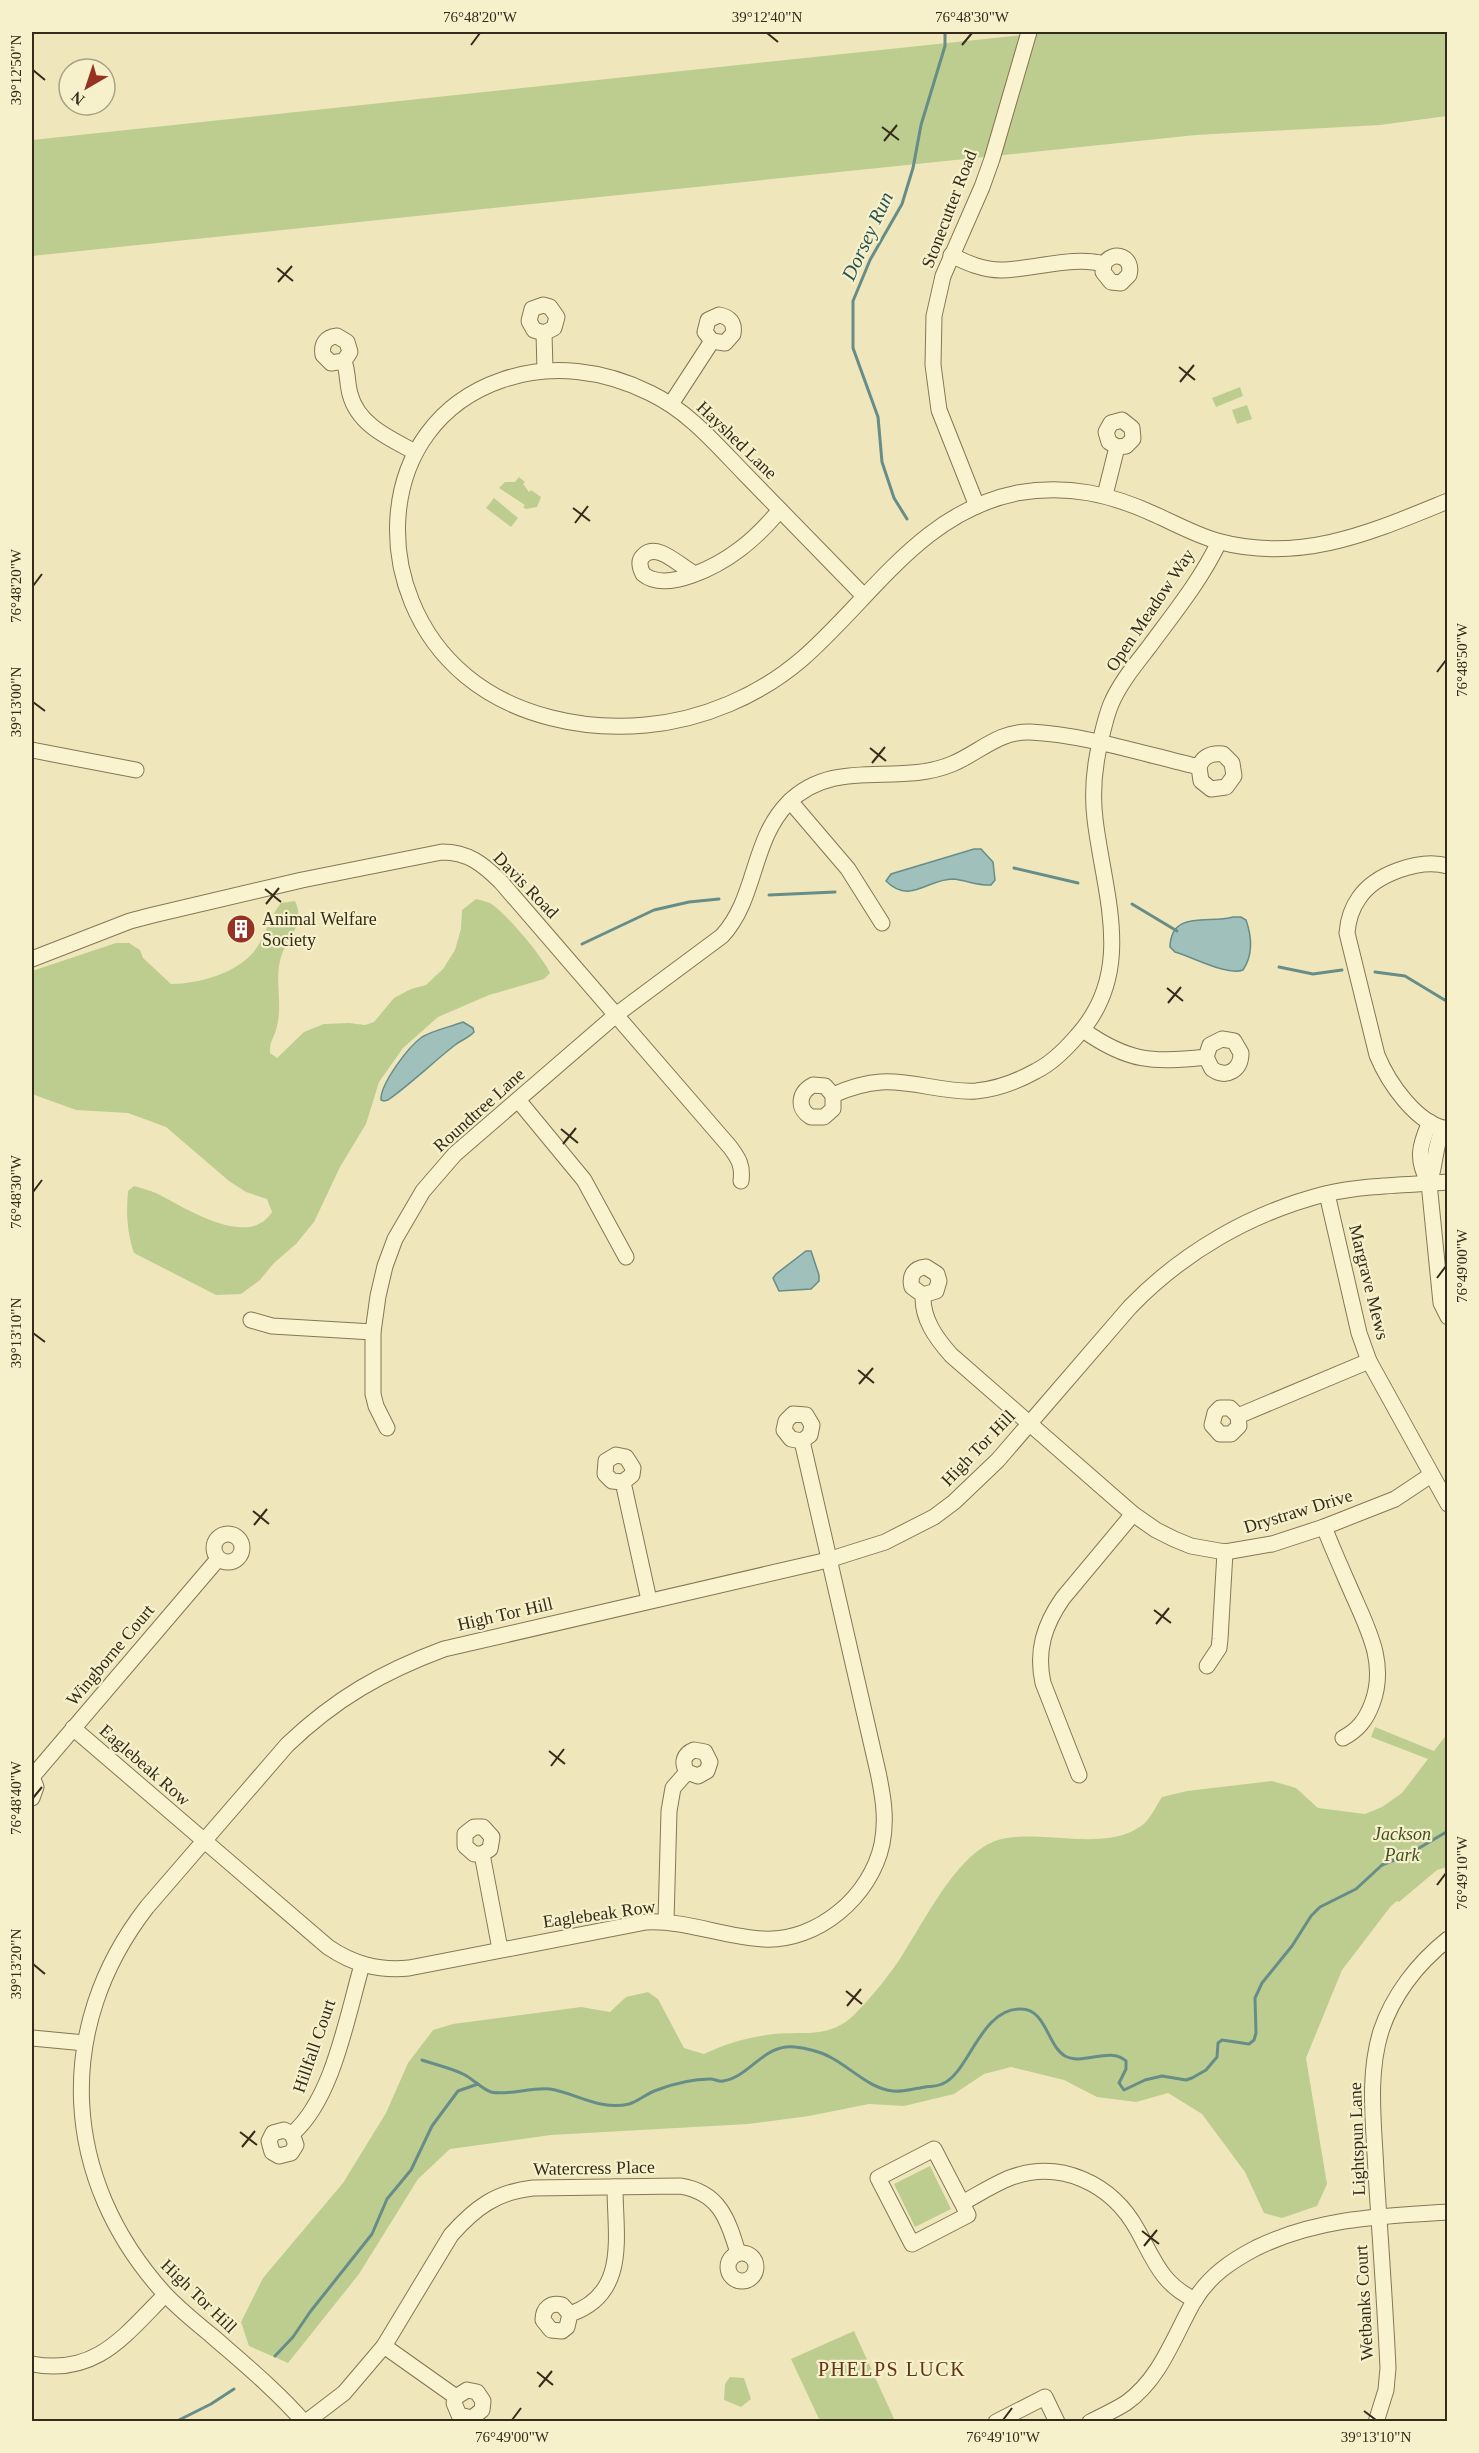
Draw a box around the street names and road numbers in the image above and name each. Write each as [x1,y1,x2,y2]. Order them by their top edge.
street label: Stonecutter Road [917,147,981,271]
street label: Hayshed Lane [693,397,781,483]
street label: Open Meadow Way [1102,545,1198,675]
street label: Davis Road [489,848,563,922]
street label: Roundtree Lane [429,1064,529,1156]
street label: Margrave Mews [1345,1222,1393,1342]
street label: High Tor Hill [937,1406,1019,1490]
street label: Drystraw Drive [1241,1485,1355,1537]
street label: High Tor Hill [455,1593,555,1635]
street label: Wingborne Court [62,1600,158,1710]
street label: Eaglebeak Row [96,1720,194,1810]
street label: Eaglebeak Row [541,1896,657,1932]
street label: Hillfall Court [289,1997,339,2095]
street label: Lightspun Lane [1345,2082,1369,2196]
street label: Watercress Place [533,2157,655,2179]
street label: Wetbanks Court [1351,2245,1377,2361]
street label: High Tor Hill [157,2255,241,2337]

